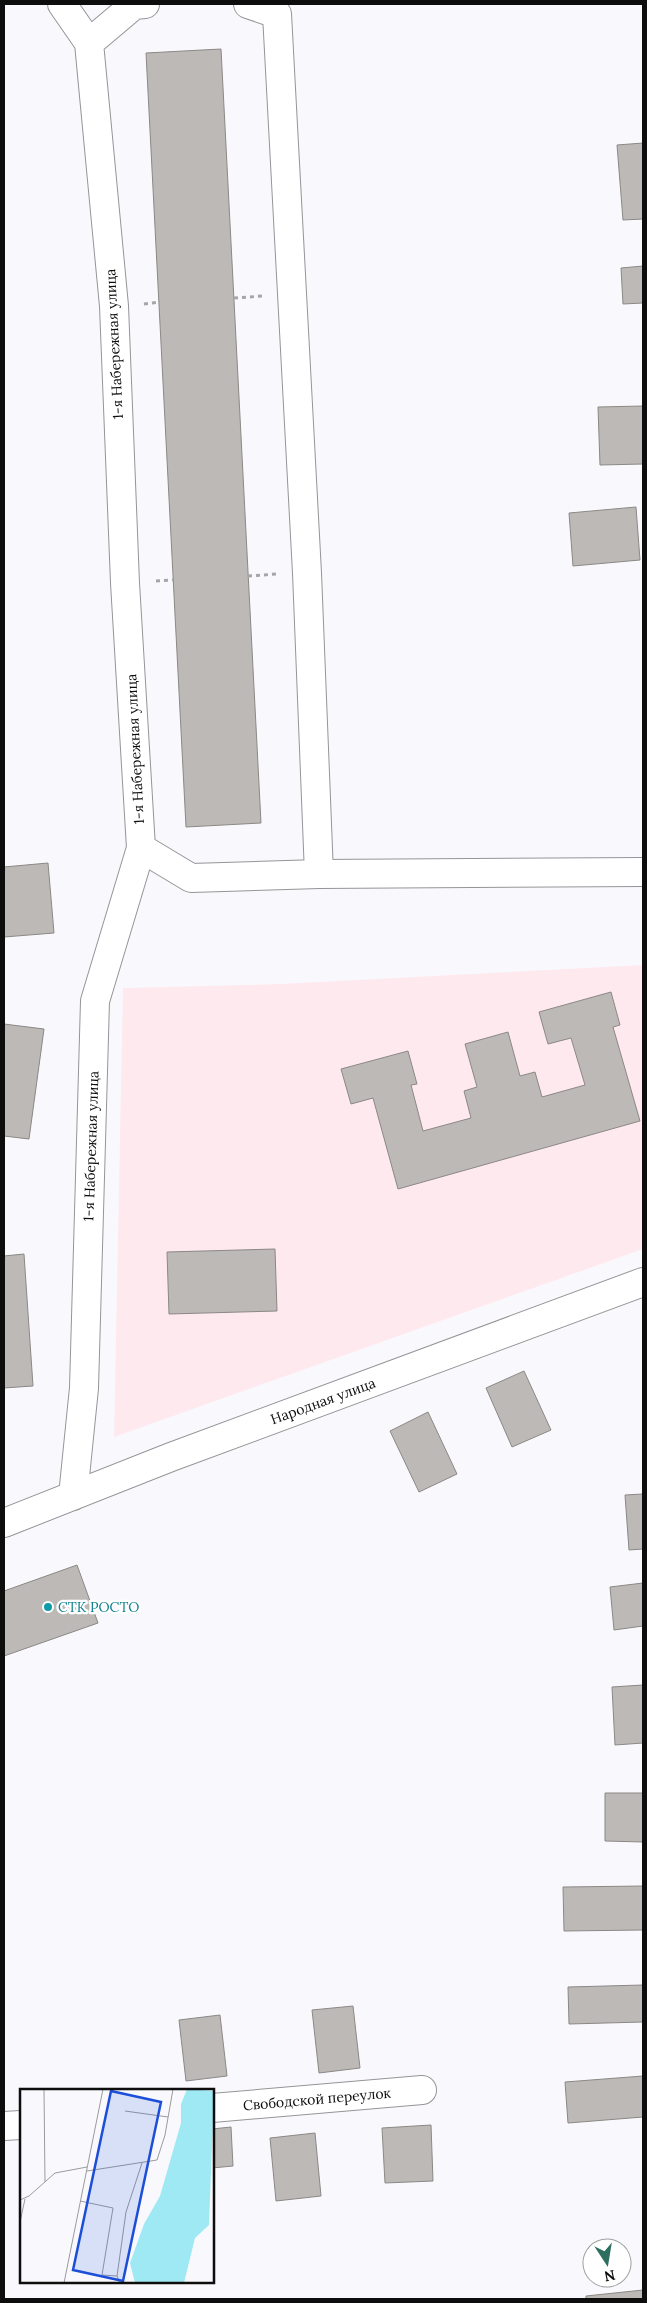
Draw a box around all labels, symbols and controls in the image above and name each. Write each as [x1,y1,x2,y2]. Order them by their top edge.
street label: 1-я Набережная улица [101,268,127,420]
street label: 1-я Набережная улица [122,673,148,825]
street label: 1-я Набережная улица [79,1070,103,1222]
street label: Народная улица [268,1374,378,1428]
place label: СТК РОСТО [58,1598,139,1616]
marker: СТК РОСТО [42,1601,54,1613]
street label: Свободской переулок [242,2084,392,2114]
inset map [20,2089,214,2283]
north arrow [582,2238,632,2288]
text: N [602,2266,617,2286]

